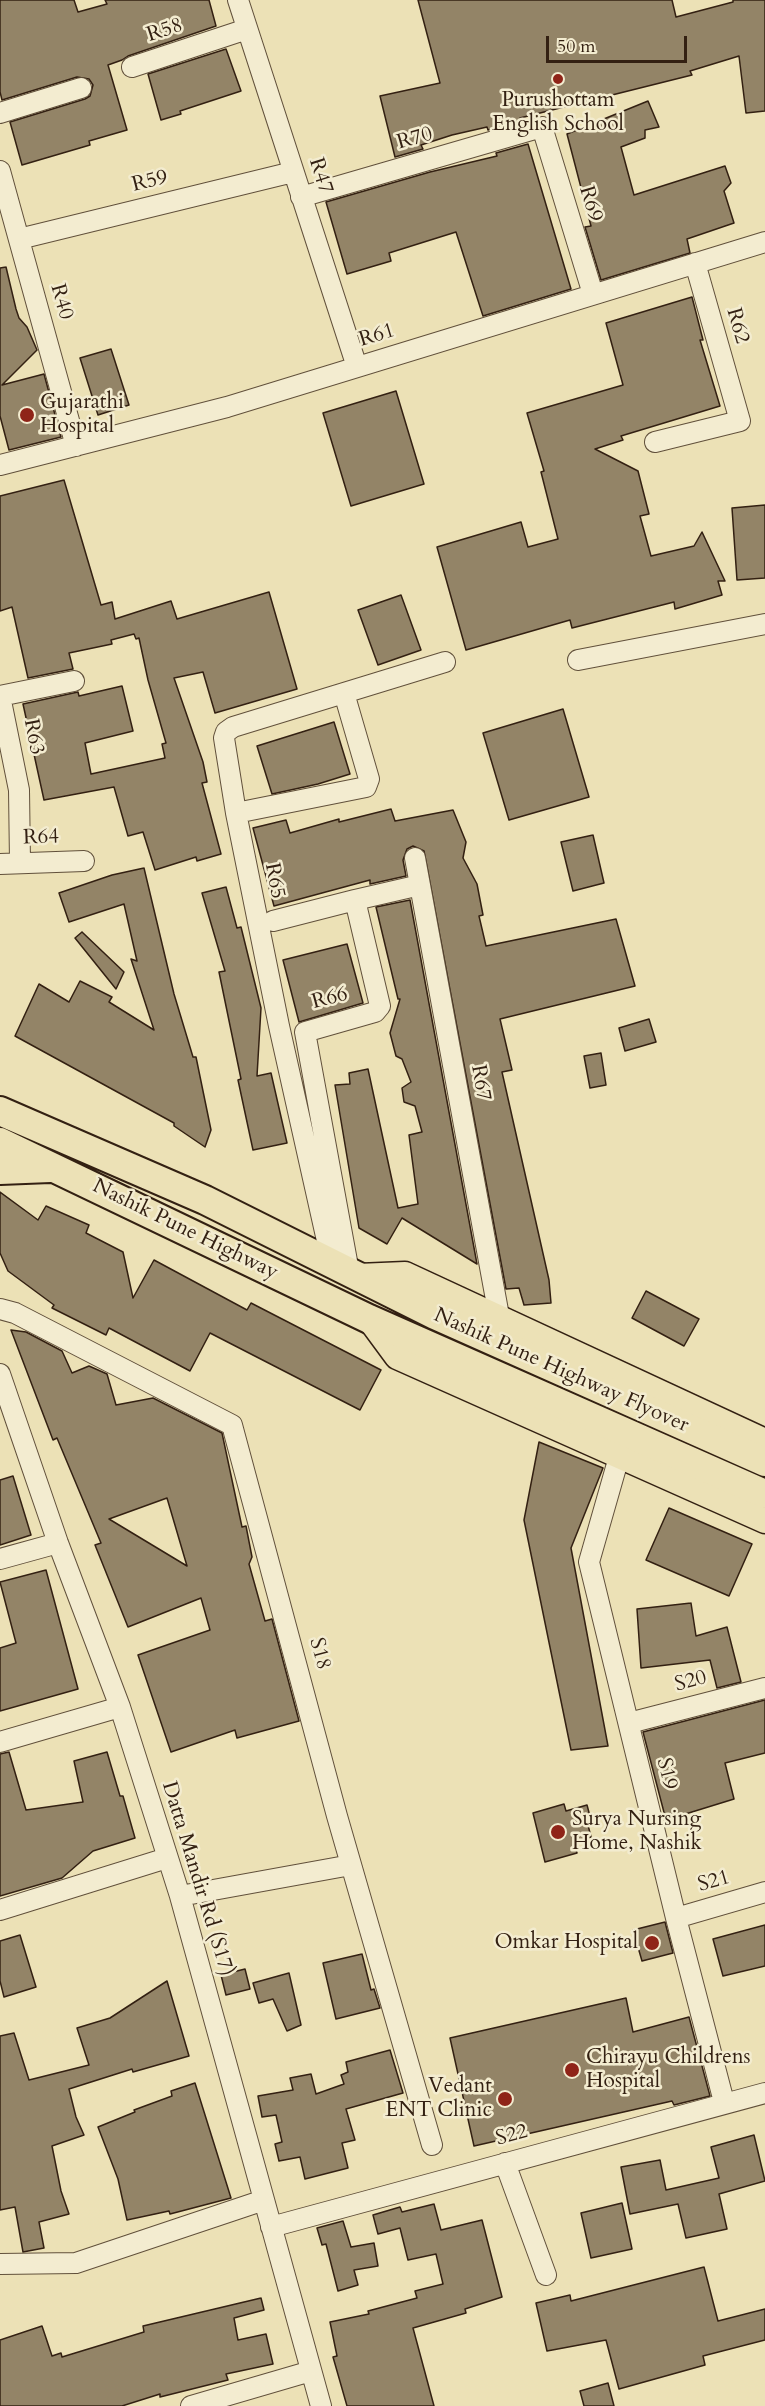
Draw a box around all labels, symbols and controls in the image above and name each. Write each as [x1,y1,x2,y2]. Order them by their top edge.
street label: R58 [144,13,186,49]
scale bar [549,24,690,62]
text: 50 m [557,34,596,59]
marker: Purushottam English School [551,72,565,86]
place label: Purushottam English School [492,88,624,138]
street label: R70 [394,122,436,156]
street label: R47 [302,155,338,197]
street label: R59 [129,165,171,199]
street label: R69 [573,183,607,225]
street label: R40 [44,281,78,323]
street label: R62 [720,305,754,347]
street label: R61 [356,319,398,353]
place label: Gujarathi Hospital [40,390,124,440]
marker: Gujarathi Hospital [18,406,36,424]
street label: R63 [17,717,49,757]
street label: R64 [23,825,59,851]
street label: R65 [258,861,290,901]
street label: R66 [309,982,351,1016]
street label: R67 [464,1063,496,1103]
street label: Nashik Pune Highway [88,1174,282,1286]
street label: Nashik Pune Highway Flyover [430,1303,692,1439]
street label: S18 [303,1635,335,1673]
street label: S20 [672,1666,710,1698]
street label: S19 [650,1755,682,1793]
street label: Datta Mandir Rd (S17) [155,1779,239,1979]
place label: Surya Nursing Home, Nashik [572,1807,702,1857]
marker: Surya Nursing Home, Nashik [549,1823,567,1841]
street label: S21 [695,1865,733,1899]
place label: Omkar Hospital [494,1930,638,1956]
marker: Omkar Hospital [643,1934,661,1952]
place label: Chirayu Childrens Hospital [586,2045,751,2095]
marker: Chirayu Childrens Hospital [563,2061,581,2079]
place label: Vedant ENT Clinic [385,2074,492,2124]
marker: Vedant ENT Clinic [496,2090,514,2108]
street label: S22 [493,2120,531,2152]

